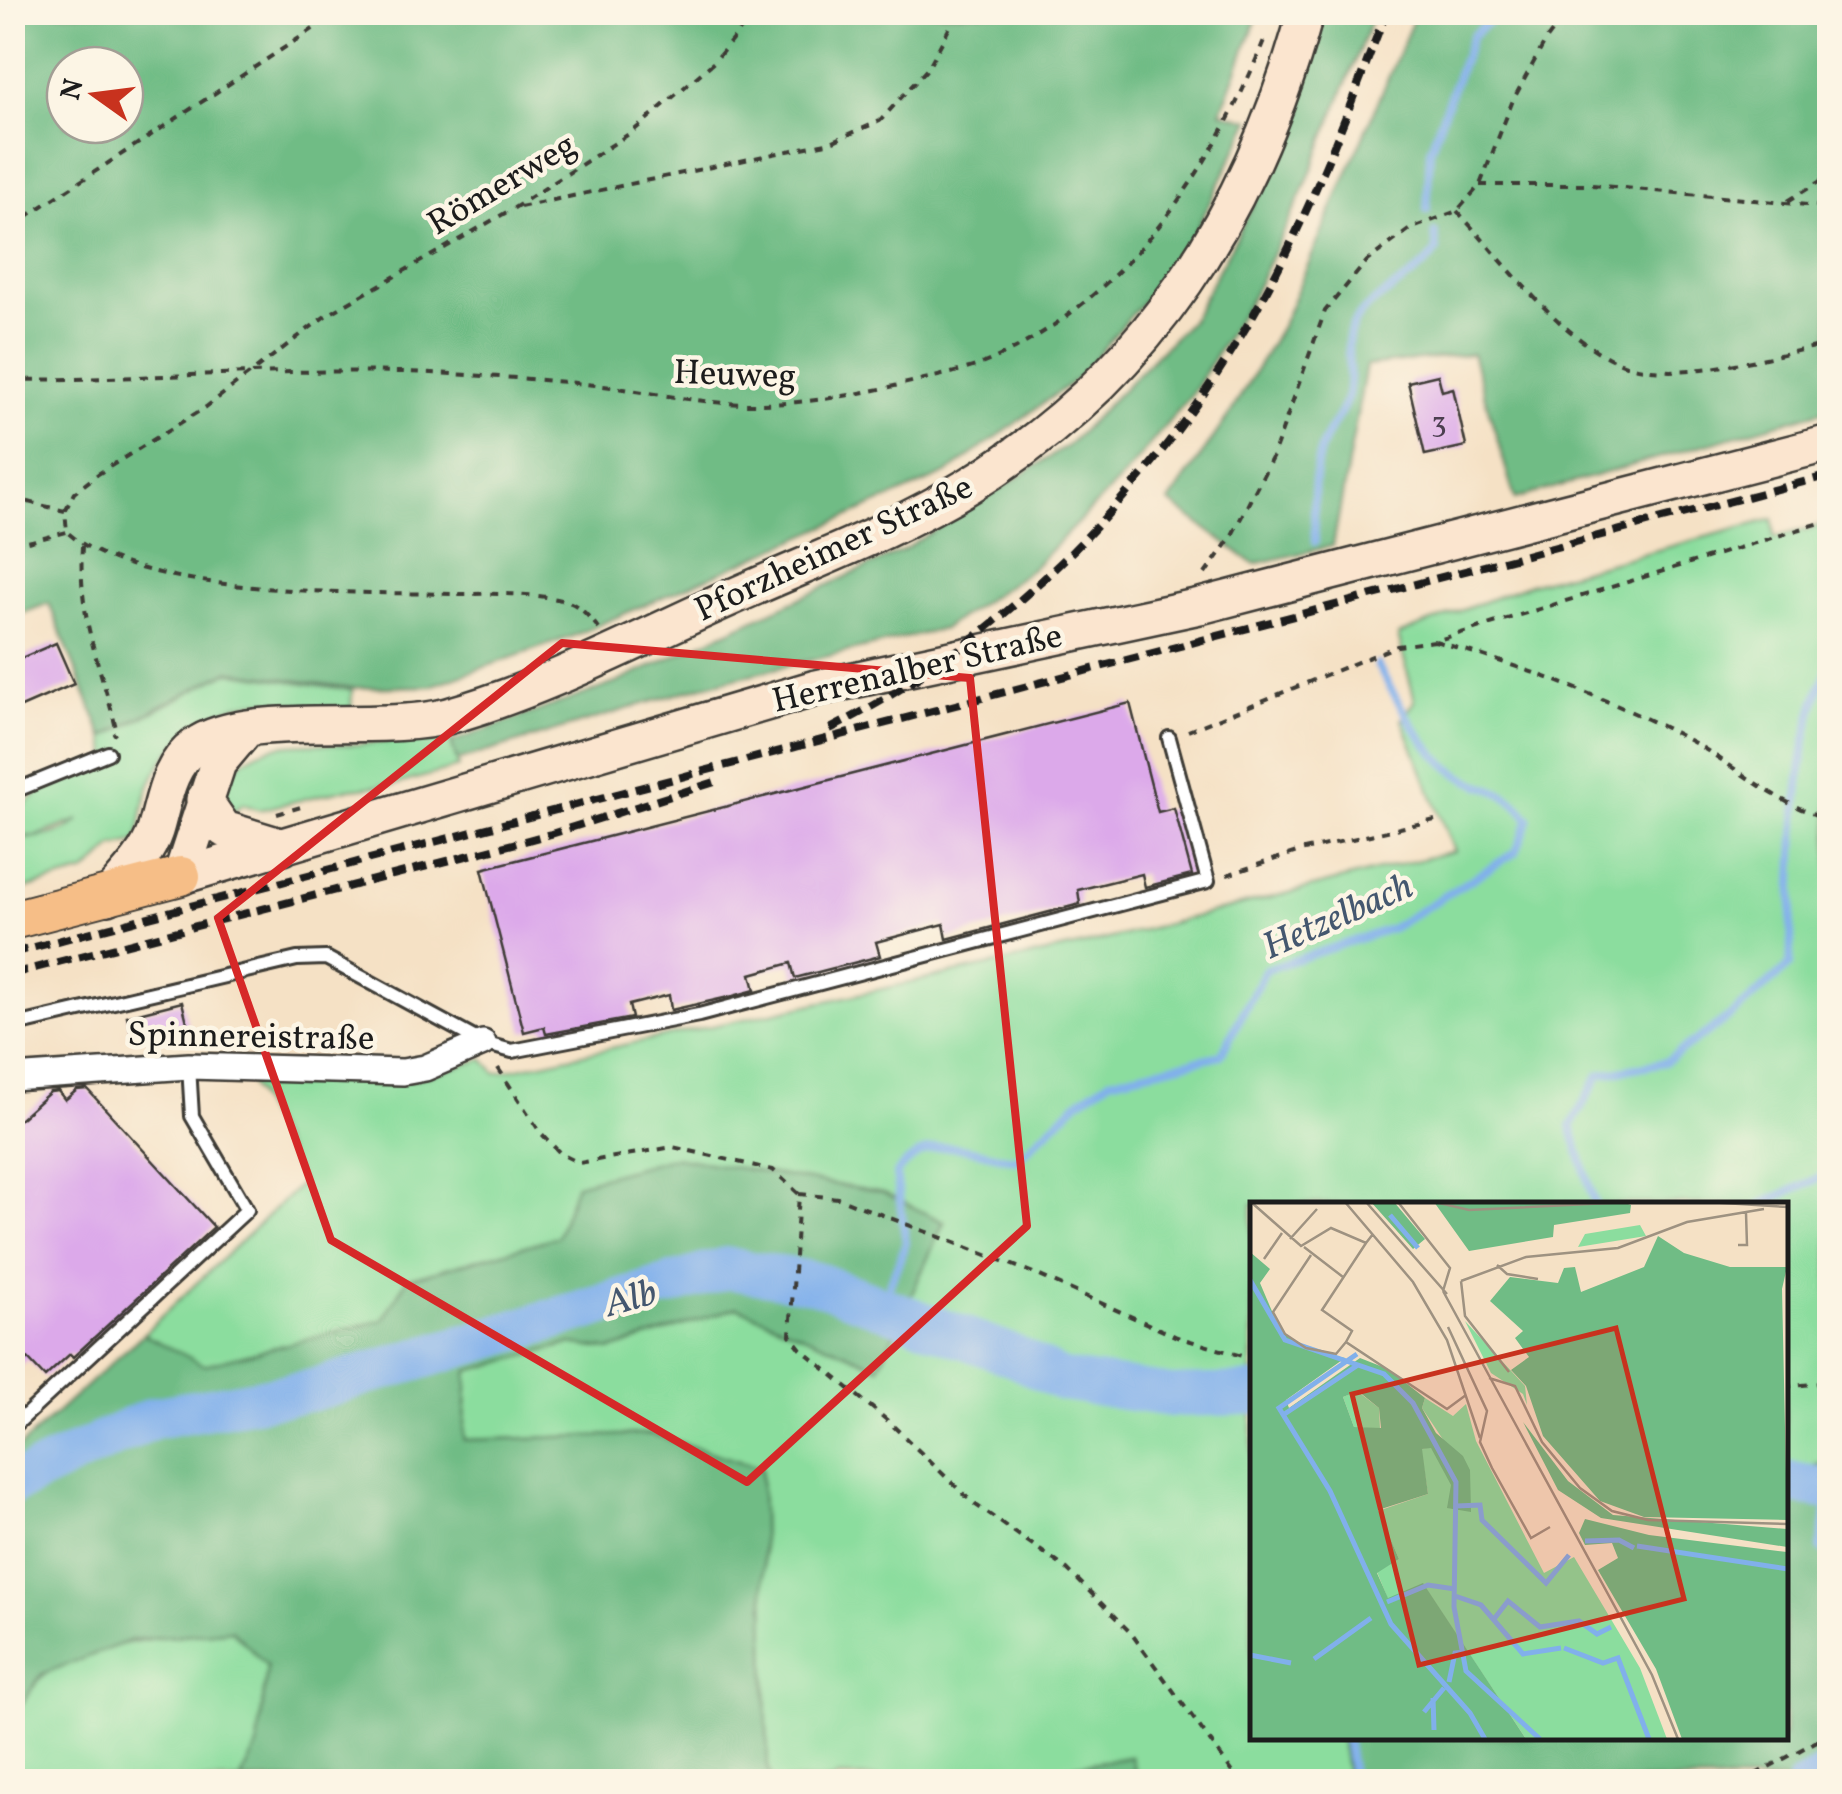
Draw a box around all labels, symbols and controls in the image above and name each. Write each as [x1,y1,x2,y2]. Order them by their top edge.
north arrow [45,45,145,145]
text: N [52,75,95,104]
street label: Römerweg [419,122,586,249]
street label: Heuweg [673,350,797,402]
house number: 3 [1431,403,1447,445]
street label: Pforzheimer Straße [687,464,981,635]
street label: Herrenalber Straße [768,613,1067,727]
water label: Hetzelbach [1255,862,1422,975]
street label: Spinnereistraße [127,1012,375,1064]
inset map [1250,1202,1787,1739]
water label: Alb [597,1268,663,1334]

